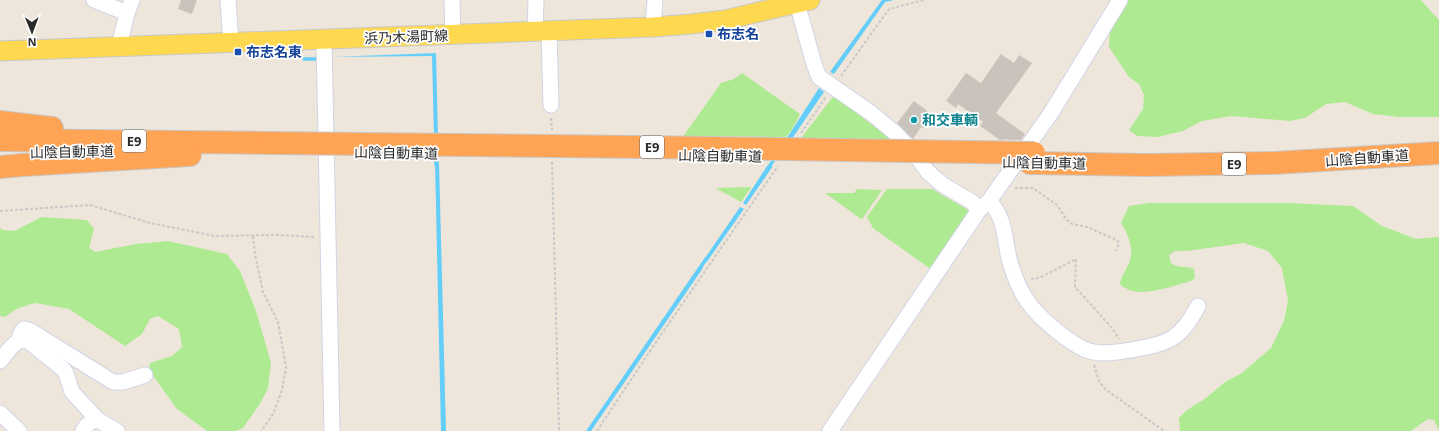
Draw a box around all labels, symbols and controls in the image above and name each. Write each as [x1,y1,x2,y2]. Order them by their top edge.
north arrow [12,12,52,52]
place label: 布志名 [717,24,759,43]
street label: 浜乃木湯町線 [364,26,448,47]
marker: 布志名 [704,29,714,39]
text: N [28,35,37,50]
place label: 布志名東 [246,42,302,61]
marker: 布志名東 [233,47,243,57]
place label: 和交車輌 [922,110,978,129]
marker: 和交車輌 [909,115,919,125]
road number: E9 [122,130,146,152]
road number: E9 [640,136,664,158]
street label: 山陰自動車道 [30,141,114,162]
street label: 山陰自動車道 [354,142,438,163]
street label: 山陰自動車道 [678,145,762,166]
street label: 山陰自動車道 [1324,145,1410,170]
street label: 山陰自動車道 [1002,152,1086,173]
road number: E9 [1222,153,1246,175]

